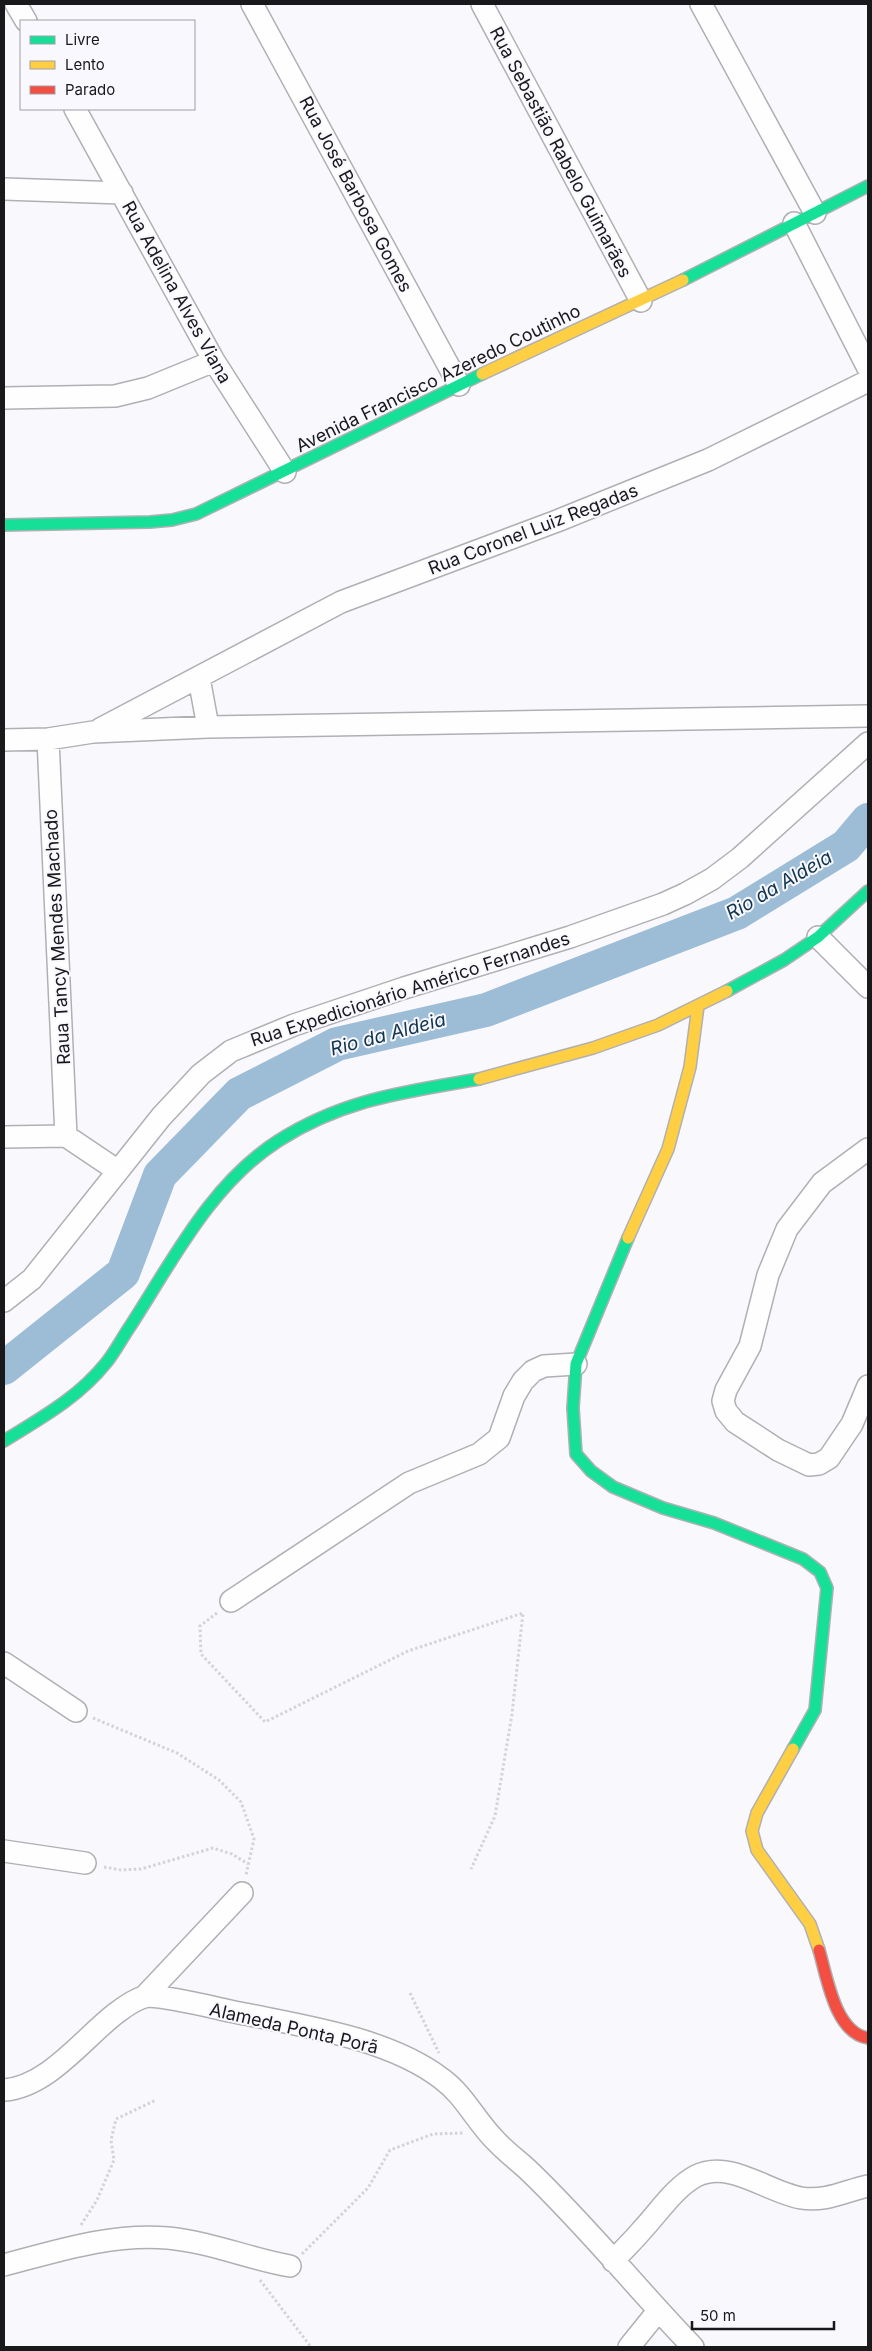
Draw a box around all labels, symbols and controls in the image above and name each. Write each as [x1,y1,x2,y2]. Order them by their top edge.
legend [20,20,195,110]
street label: Rua Sebastião Rabelo Guimarães [486,23,636,281]
text: Livre [65,30,100,49]
text: Lento [65,55,105,74]
text: Parado [65,80,115,99]
street label: Rua José Barbosa Gomes [295,92,417,296]
street label: Rua Adelina Alves Viana [118,197,236,387]
street label: Avenida Francisco Azeredo Coutinho [292,300,584,456]
street label: Rua Coronel Luiz Regadas [425,479,641,579]
street label: Raua Tancy Mendes Machado [40,808,74,1066]
water label: Rio da Aldeia [722,845,836,925]
street label: Rua Expedicionário Américo Fernandes [248,927,572,1051]
water label: Rio da Aldeia [328,1007,449,1060]
street label: Alameda Ponta Porã [208,1998,380,2058]
scale bar [692,2298,834,2330]
text: 50 m [700,2306,736,2325]

